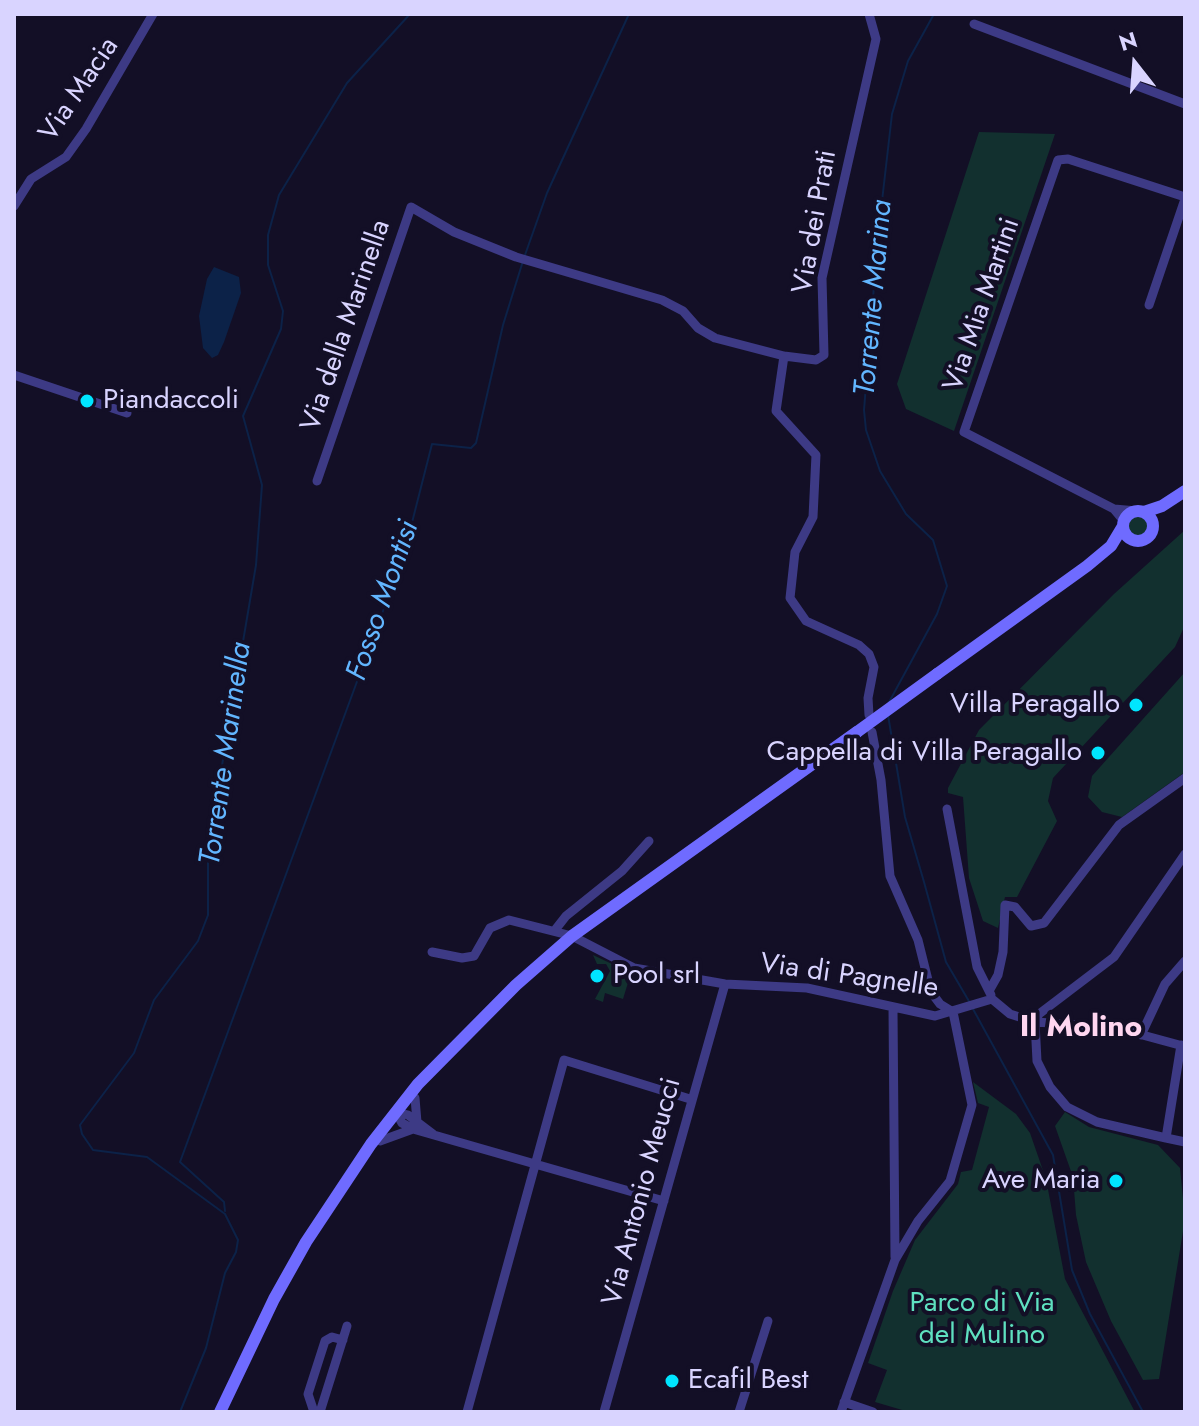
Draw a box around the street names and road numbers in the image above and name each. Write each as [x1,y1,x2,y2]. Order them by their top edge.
street label: Via Macia [33,32,127,148]
street label: Via dei Prati [787,147,845,297]
street label: Via Mia Martini [938,214,1028,396]
street label: Via della Marinella [295,216,399,436]
street label: Via di Pagnelle [758,948,940,1006]
street label: Via Antonio Meucci [596,1074,690,1310]

